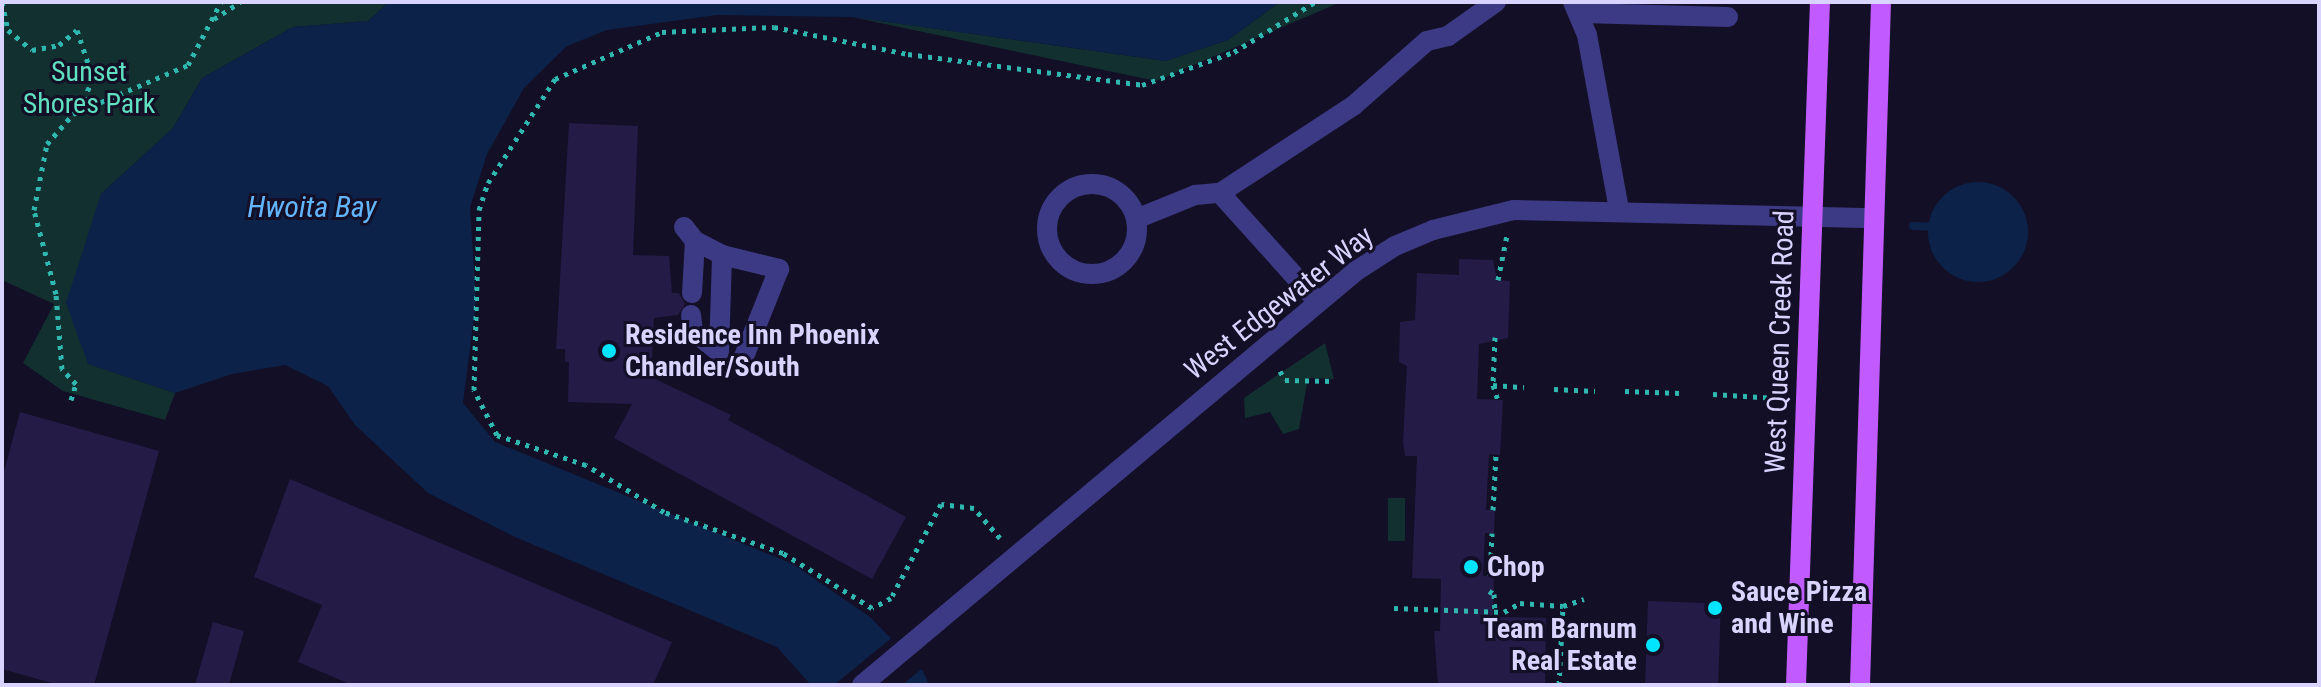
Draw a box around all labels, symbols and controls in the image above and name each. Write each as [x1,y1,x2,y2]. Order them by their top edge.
park label: Sunset Shores Park [23,55,155,121]
water label: Hwoita Bay [247,189,377,225]
street label: West Queen Creek Road [1759,210,1801,474]
street label: West Edgewater Way [1178,219,1380,387]
place label: Residence Inn Phoenix Chandler/South [625,318,880,384]
marker: Residence Inn Phoenix Chandler/South [600,342,618,360]
place label: Chop [1487,550,1545,584]
marker: Chop [1462,558,1480,576]
place label: Sauce Pizza and Wine [1731,575,1867,641]
marker: Sauce Pizza and Wine [1706,599,1724,617]
place label: Team Barnum Real Estate [1483,612,1637,678]
marker: Team Barnum Real Estate [1644,636,1662,654]

